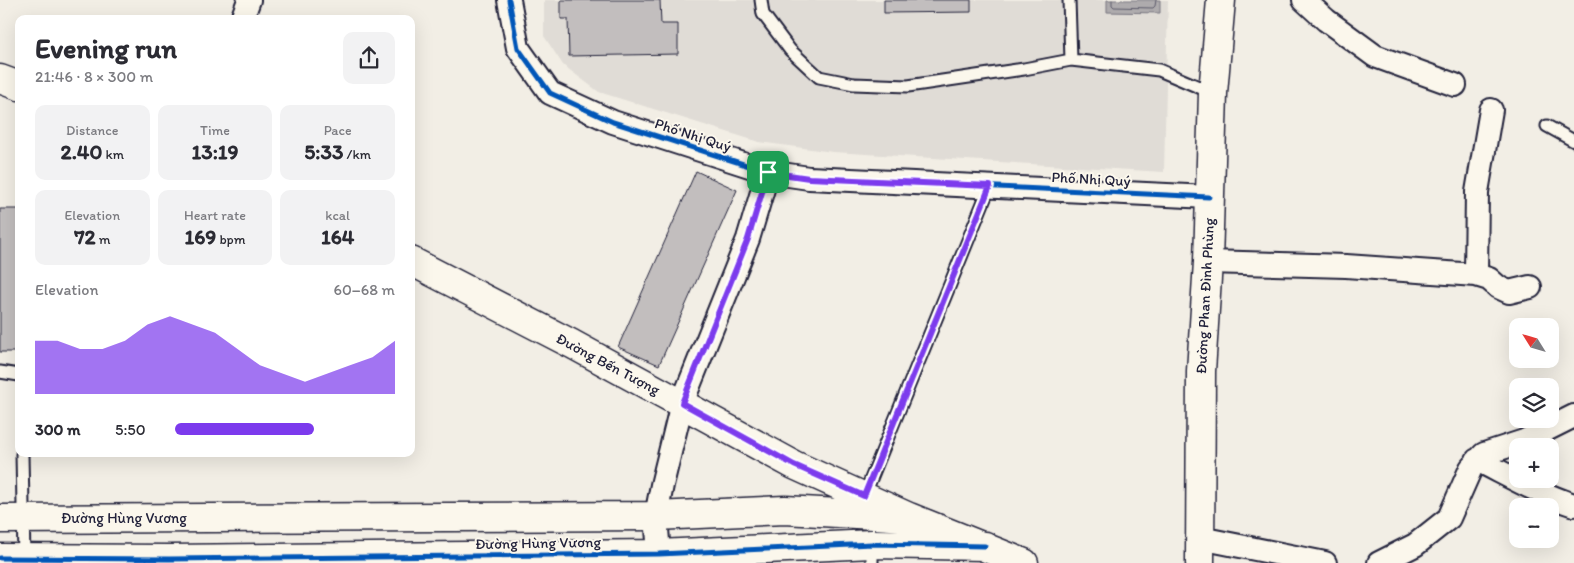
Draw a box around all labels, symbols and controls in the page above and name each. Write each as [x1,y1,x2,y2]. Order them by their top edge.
text: Evening run [35,31,177,65]
button: share [343,32,395,84]
text: 21:46 · 8 × 300 m [35,67,153,86]
street label: Phố Nhị Quý [653,114,733,156]
text: Distance [66,122,119,139]
text: Time [200,122,230,139]
text: Pace [324,122,352,139]
text: 2.40 [61,139,102,164]
text: 13:19 [191,139,239,164]
text: 5:33 [304,139,343,164]
text: km [102,146,124,163]
text: /km [343,146,371,163]
pin [747,151,789,193]
icon: arrive [754,158,782,186]
street label: Phố Nhị Quý [1051,168,1131,190]
text: Elevation [65,207,120,224]
text: Heart rate [184,207,246,224]
text: kcal [325,207,350,224]
street label: Đường Phan Đình Phùng [1192,217,1218,375]
text: 72 [74,224,96,249]
text: 169 [185,224,216,249]
text: 164 [321,224,354,249]
text: m [96,231,111,248]
text: bpm [216,231,245,248]
text: Elevation [35,280,99,299]
text: 60–68 m [333,280,395,299]
north arrow [1509,318,1559,368]
map controls [1509,318,1559,548]
street label: Đường Bến Tượng [553,329,663,399]
button: layers [1509,378,1559,428]
text: 300 m [35,420,81,439]
text: 5:50 [115,420,146,439]
button: + [1509,438,1559,488]
button: − [1509,498,1559,548]
street label: Đường Hùng Vương [61,509,187,527]
street label: Đường Hùng Vương [475,533,601,553]

